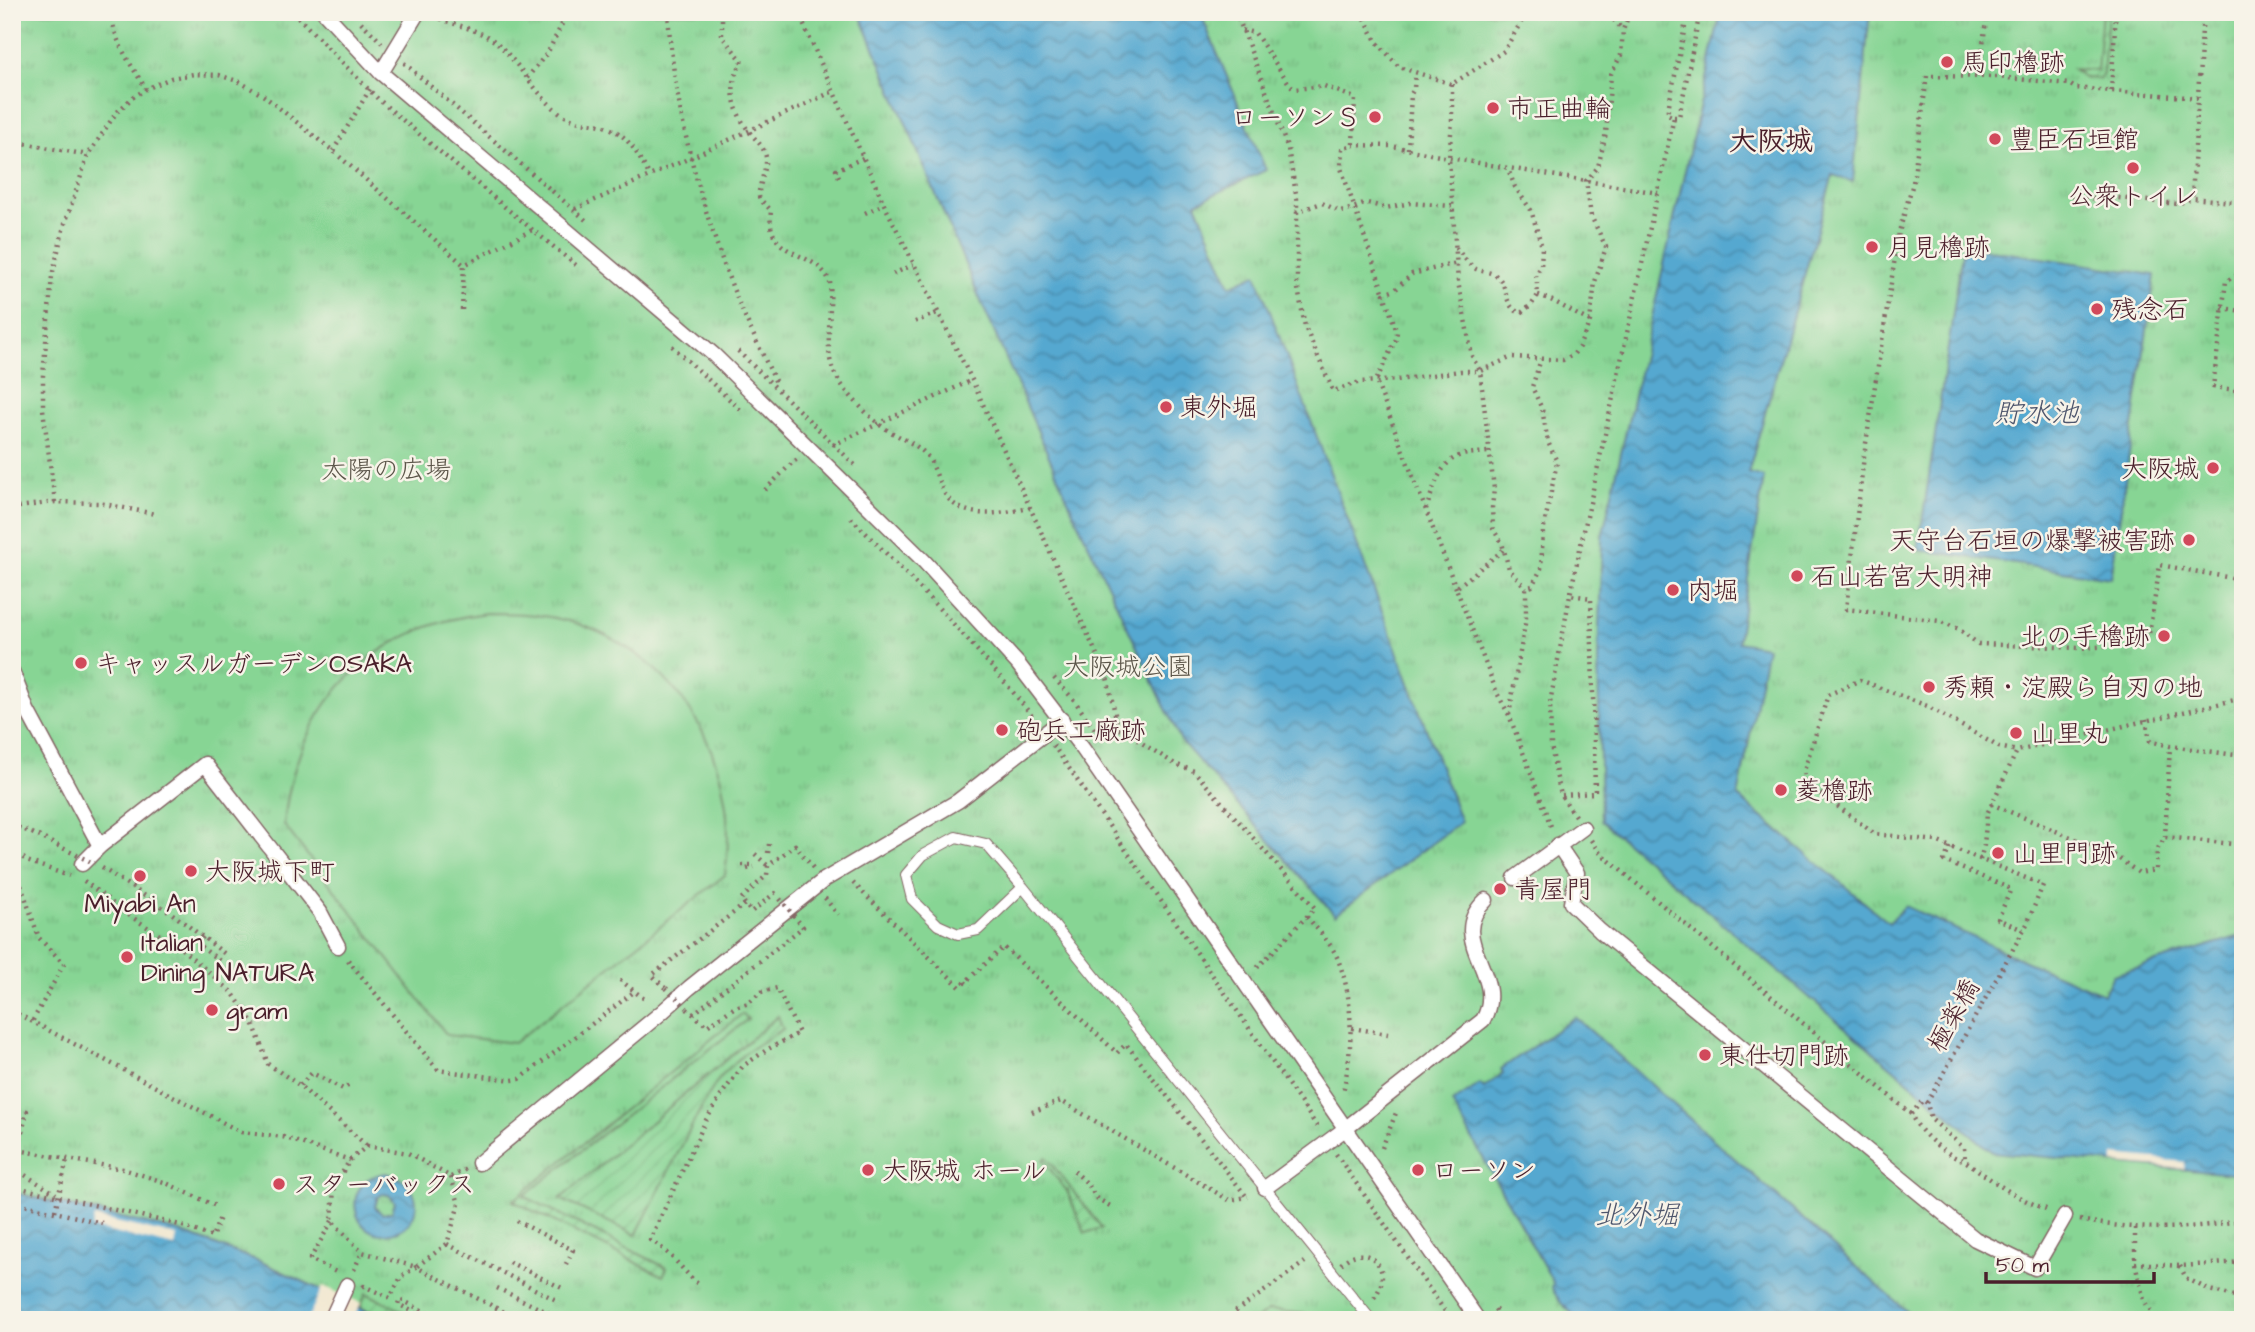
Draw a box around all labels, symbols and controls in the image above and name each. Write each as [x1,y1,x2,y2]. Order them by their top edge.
place label: 馬印櫓跡 [1961,45,2065,81]
marker: 馬印櫓跡 [1939,54,1955,70]
place label: 市正曲輪 [1507,91,1611,127]
place label: ローソンＳ [1231,100,1361,136]
marker: 市正曲輪 [1485,100,1501,116]
marker: ローソンＳ [1367,109,1383,125]
district label: 大阪城 [1729,122,1813,161]
place label: 豊臣石垣館 [2009,122,2139,158]
marker: 豊臣石垣館 [1987,131,2003,147]
marker: 公衆トイレ [2125,160,2141,176]
place label: 公衆トイレ [2068,178,2198,214]
place label: 月見櫓跡 [1886,230,1990,266]
marker: 月見櫓跡 [1864,239,1880,255]
place label: 残念石 [2111,292,2189,328]
marker: 残念石 [2089,301,2105,317]
place label: 東外堀 [1180,390,1258,426]
water label: 貯水池 [1995,394,2080,433]
marker: 東外堀 [1158,399,1174,415]
place label: 大阪城 [2121,451,2199,487]
park label: 太陽の広場 [321,452,451,488]
marker: 大阪城 [2205,460,2221,476]
place label: 天守台石垣の爆撃被害跡 [1889,523,2175,559]
marker: 天守台石垣の爆撃被害跡 [2181,532,2197,548]
place label: 石山若宮大明神 [1811,559,1993,595]
marker: 石山若宮大明神 [1789,568,1805,584]
place label: 内堀 [1687,573,1739,609]
marker: 内堀 [1665,582,1681,598]
place label: 北の手櫓跡 [2020,619,2150,655]
marker: 北の手櫓跡 [2156,628,2172,644]
place label: キャッスルガーデンOSAKA [95,646,413,682]
park label: 大阪城公園 [1063,649,1193,685]
marker: キャッスルガーデンOSAKA [73,655,89,671]
place label: 秀頼・淀殿ら自刃の地 [1943,670,2203,706]
marker: 秀頼・淀殿ら自刃の地 [1921,679,1937,695]
place label: 砲兵工廠跡 [1016,713,1146,749]
place label: 山里丸 [2030,716,2108,752]
marker: 砲兵工廠跡 [994,722,1010,738]
marker: 山里丸 [2008,725,2024,741]
place label: 菱櫓跡 [1795,773,1873,809]
marker: 菱櫓跡 [1773,782,1789,798]
place label: 山里門跡 [2012,836,2116,872]
marker: 山里門跡 [1990,845,2006,861]
place label: 大阪城下町 [205,854,335,890]
marker: 大阪城下町 [183,863,199,879]
marker: Miyabi An [132,868,148,884]
place label: 青屋門 [1514,872,1592,908]
marker: 青屋門 [1492,881,1508,897]
place label: Miyabi An [84,886,196,924]
place label: Italian Dining NATURA [141,925,315,993]
marker: Italian Dining NATURA [119,949,135,965]
street label: 極楽橋 [1919,973,1989,1058]
place label: gram [226,993,288,1031]
marker: gram [204,1002,220,1018]
place label: 東仕切門跡 [1719,1038,1849,1074]
marker: 東仕切門跡 [1697,1047,1713,1063]
place label: 大阪城 ホール [882,1153,1047,1189]
place label: ローソン [1432,1153,1536,1189]
marker: 大阪城 ホール [860,1162,876,1178]
marker: ローソン [1410,1162,1426,1178]
place label: スターバックス [293,1167,475,1203]
marker: スターバックス [271,1176,287,1192]
water label: 北外堀 [1595,1196,1681,1235]
scale bar [1986,1241,2154,1285]
text: 50 m [1996,1251,2050,1280]

